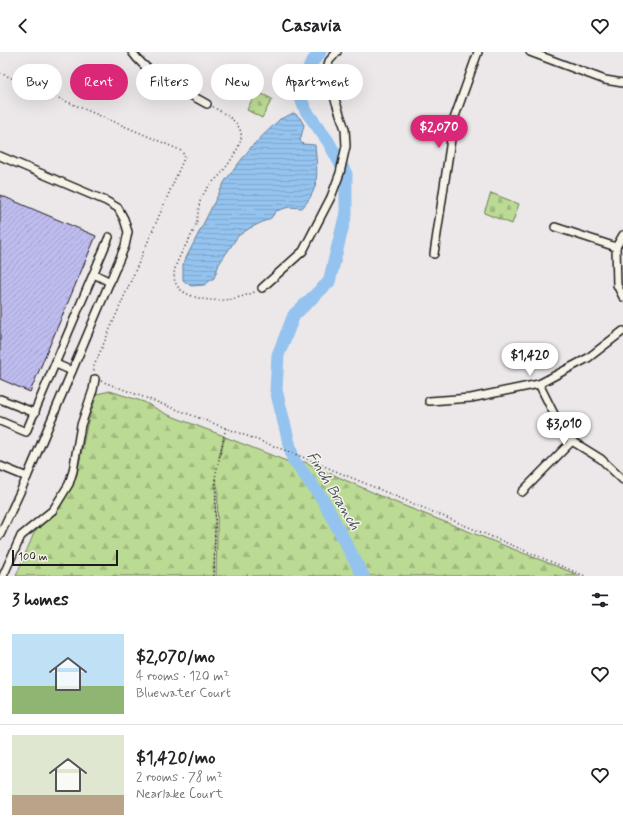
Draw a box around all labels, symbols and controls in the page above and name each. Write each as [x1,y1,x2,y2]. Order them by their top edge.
text: Casavia [281,14,342,38]
icon: back [12,15,34,37]
icon: heart [589,15,611,37]
chip: Buy [12,64,62,100]
chip: Rent [70,64,128,100]
chip: Filters [136,64,203,100]
chip: New [211,64,264,100]
chip: Apartment [272,64,363,100]
pin: $2,070 [406,115,472,149]
text: $2,070 [420,119,458,136]
pin: $1,420 [497,343,563,377]
text: $1,420 [510,347,550,364]
pin: $3,010 [531,412,597,446]
text: $3,010 [546,416,582,433]
water label: Finch Branch [302,448,364,534]
scale bar [12,548,118,567]
text: 100 m [18,550,48,564]
text: 3 homes [12,589,69,611]
icon: filters [589,589,611,611]
text: $2,070/mo [136,646,215,668]
icon: home [44,650,92,698]
icon: heart [589,663,611,685]
text: 4 rooms · 120 m² [136,668,229,685]
text: Bluewater Court [136,685,231,702]
text: $1,420/mo [136,747,215,769]
icon: home [44,751,92,799]
icon: heart [589,764,611,786]
text: 2 rooms · 78 m² [136,769,223,786]
text: Nearlake Court [136,786,223,803]

